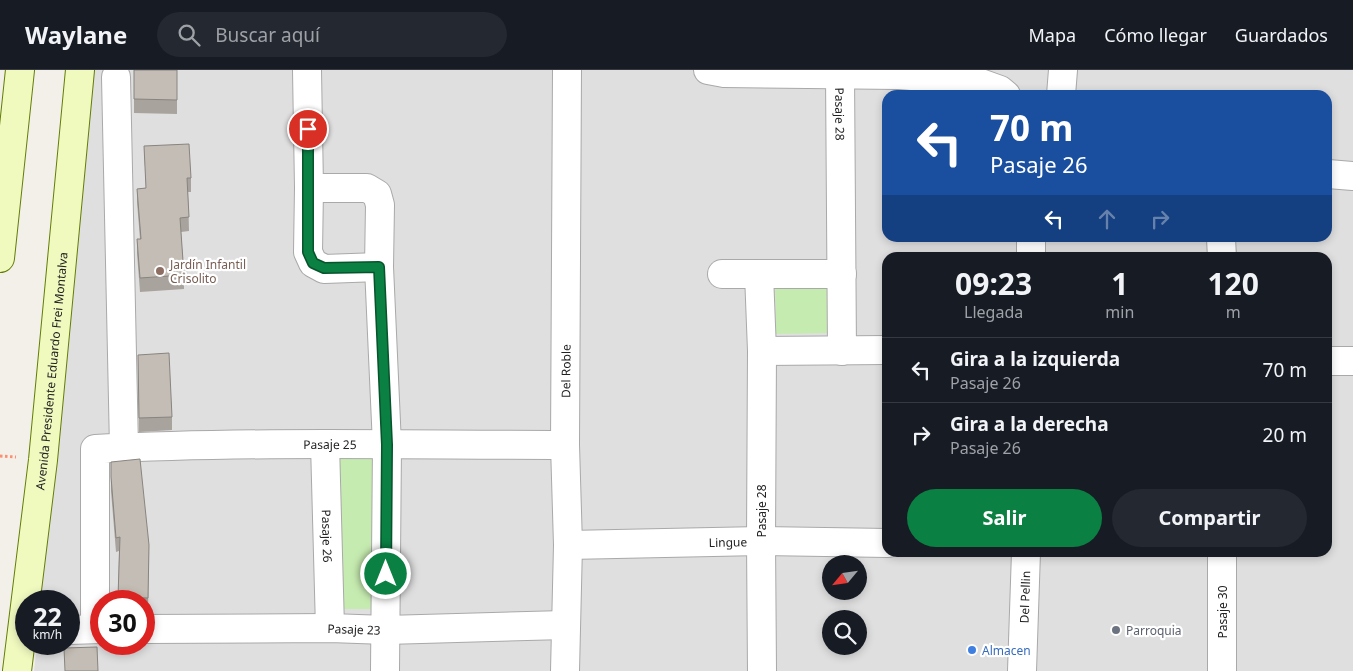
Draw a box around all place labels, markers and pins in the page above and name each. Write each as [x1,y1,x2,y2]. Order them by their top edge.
pin [287,108,329,150]
place label: Jardín Infantil Crisolito [169,256,246,287]
marker: Jardín Infantil Crisolito [154,265,166,277]
place label: Parroquia [1126,622,1182,639]
marker: Parroquia [1110,624,1122,636]
place label: Almacen [982,642,1031,659]
marker: Almacen [966,644,978,656]

